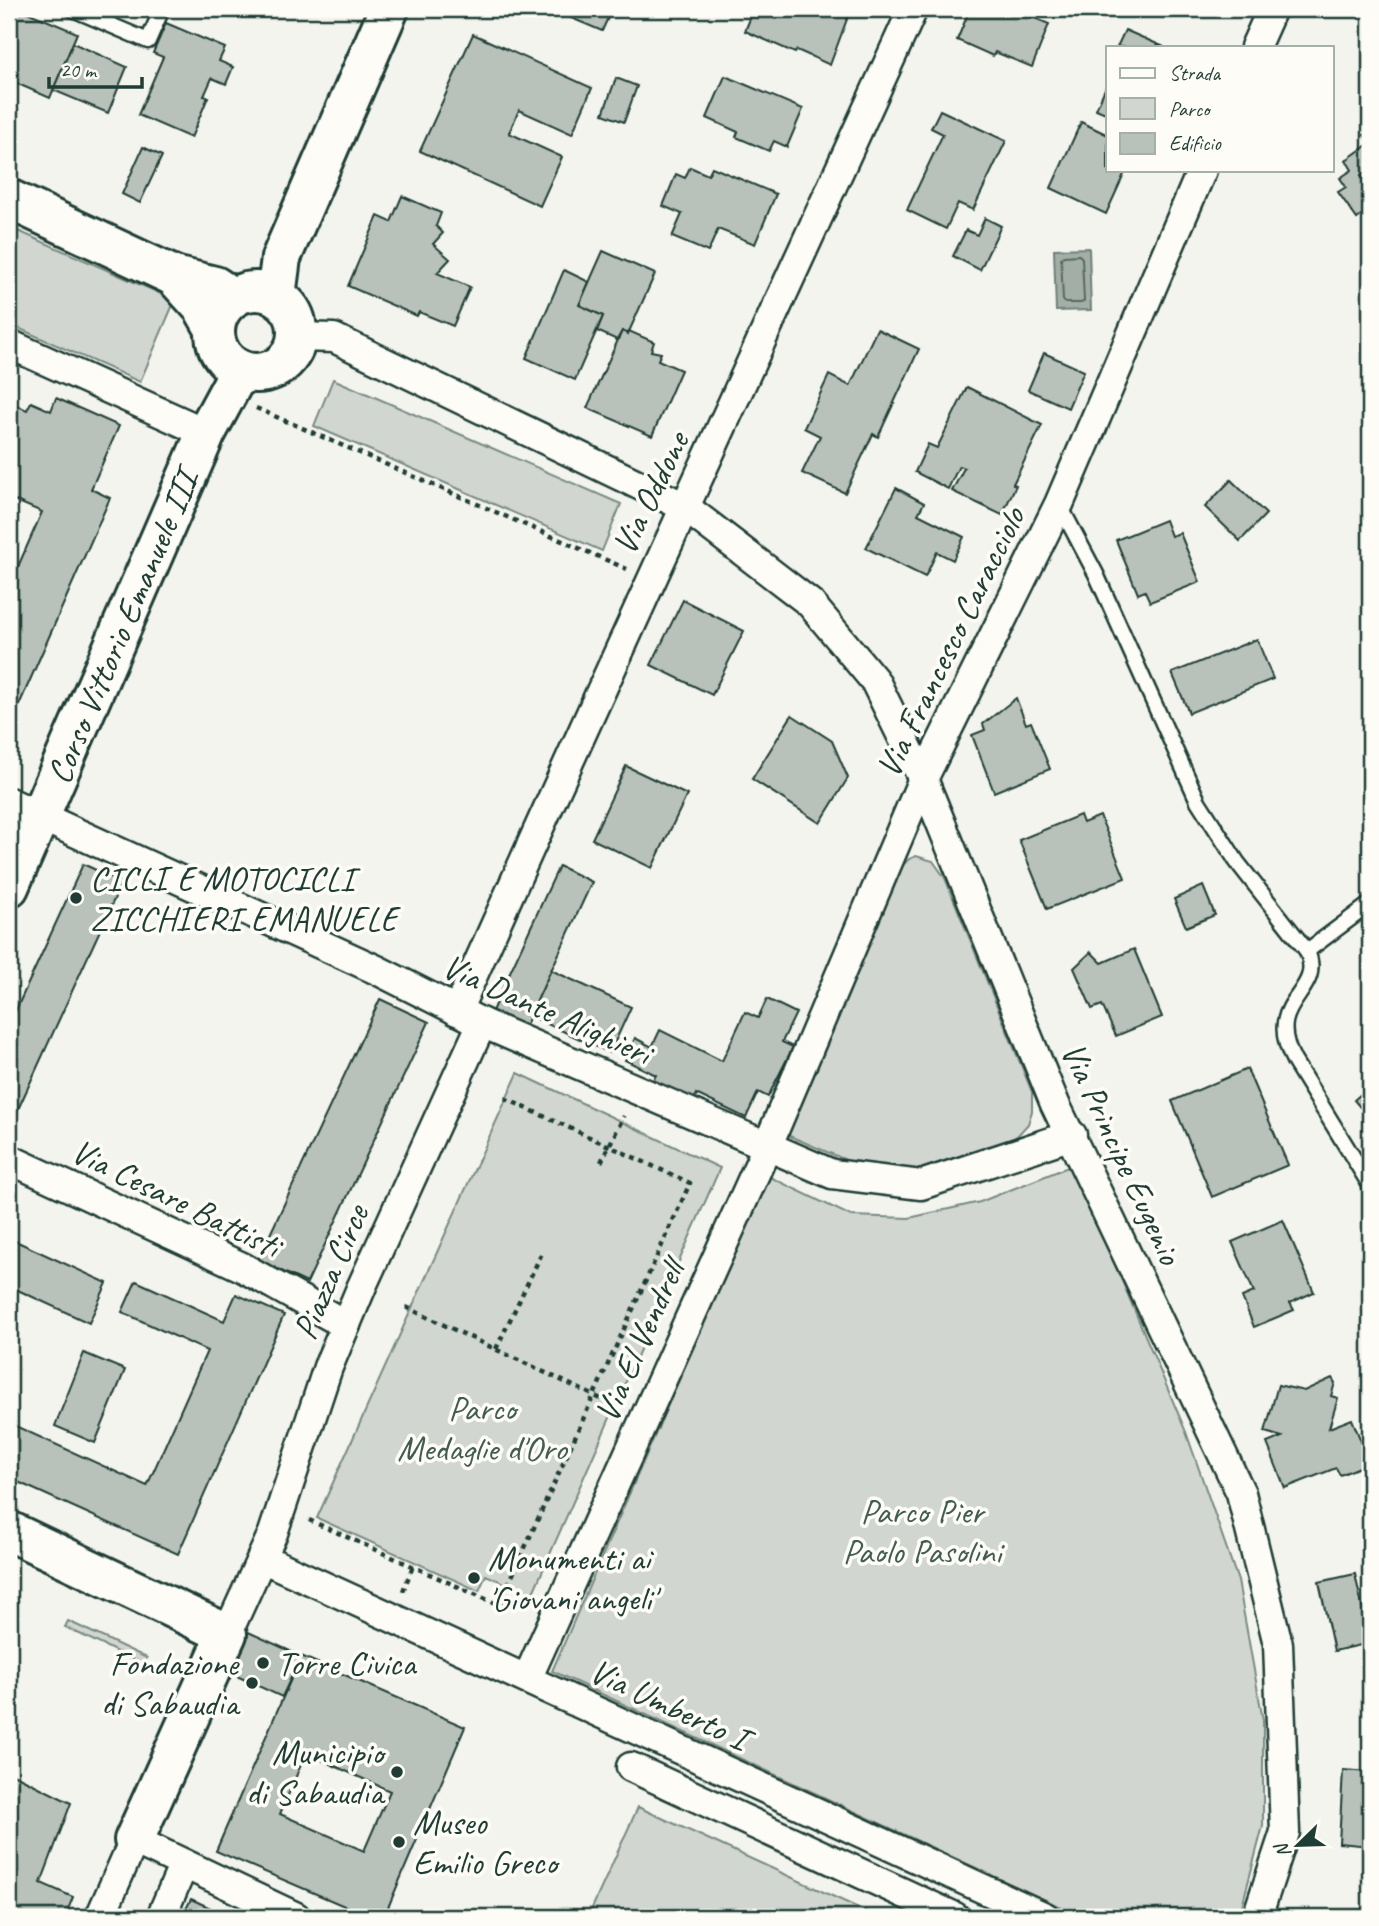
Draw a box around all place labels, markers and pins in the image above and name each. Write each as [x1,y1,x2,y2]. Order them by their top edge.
place label: CICLI E MOTOCICLI ZICCHIERI EMANUELE [90,856,402,941]
marker: CICLI E MOTOCICLI ZICCHIERI EMANUELE [68,890,84,906]
place label: Monumenti ai 'Giovani angeli' [488,1536,662,1621]
marker: Monumenti ai 'Giovani angeli' [466,1570,482,1586]
place label: Fondazione di Sabaudia [101,1641,241,1726]
place label: Torre Civica [277,1641,417,1686]
marker: Torre Civica [255,1655,271,1671]
marker: Fondazione di Sabaudia [244,1675,260,1691]
place label: Municipio di Sabaudia [246,1730,387,1815]
marker: Municipio di Sabaudia [389,1764,405,1780]
place label: Museo Emilio Greco [413,1800,560,1885]
marker: Museo Emilio Greco [391,1834,407,1850]

